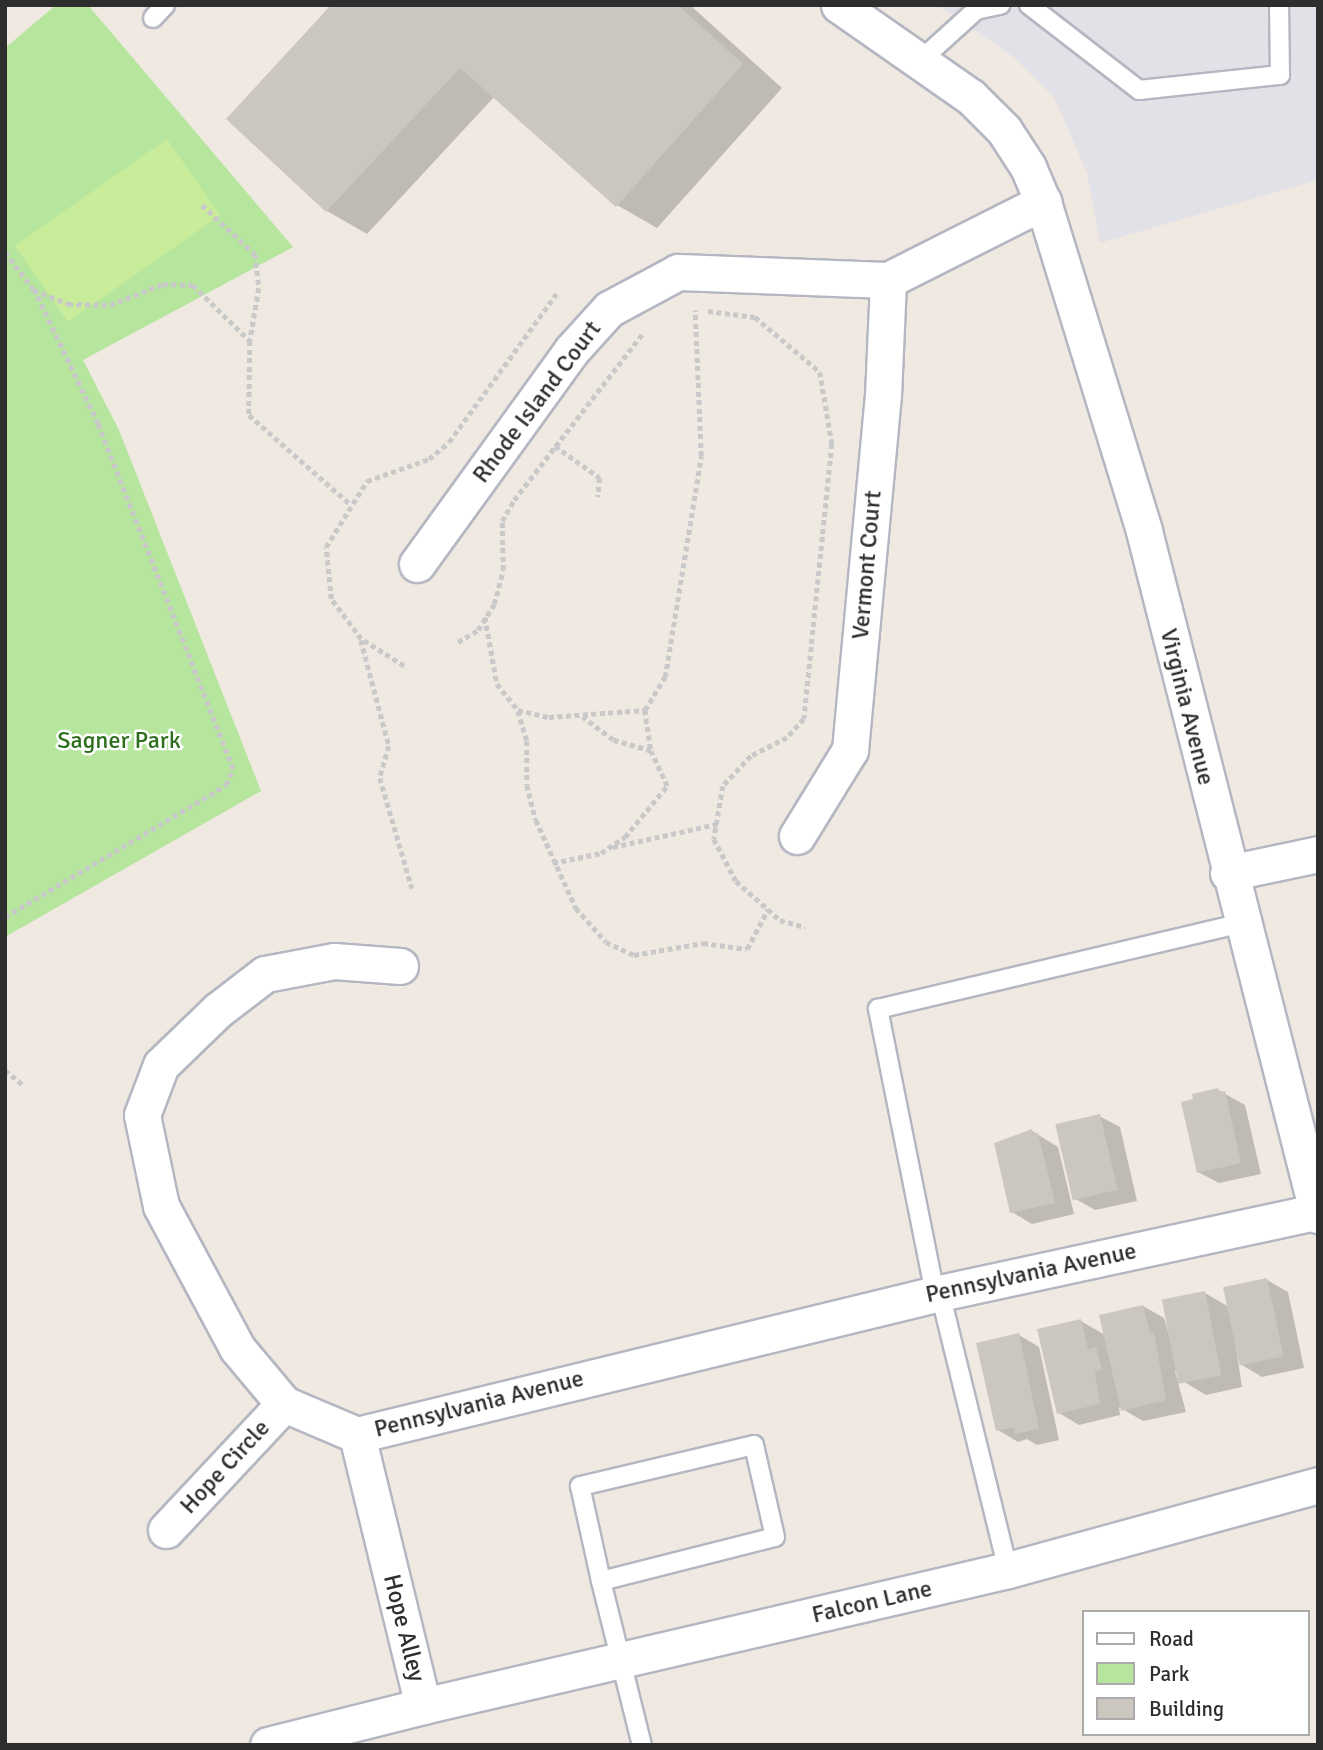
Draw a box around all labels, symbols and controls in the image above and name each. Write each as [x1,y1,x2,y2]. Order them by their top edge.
street label: Rhode Island Court [467,315,607,489]
street label: Vermont Court [846,489,888,641]
street label: Virginia Avenue [1154,626,1220,788]
park label: Sagner Park [57,727,181,755]
street label: Pennsylvania Avenue [923,1237,1139,1309]
street label: Pennsylvania Avenue [371,1364,587,1444]
street label: Hope Circle [174,1414,276,1520]
street label: Hope Alley [377,1571,431,1685]
street label: Falcon Lane [809,1574,935,1630]
legend [1082,1610,1309,1736]
text: Road [1149,1626,1194,1652]
text: Park [1149,1661,1189,1687]
text: Building [1149,1696,1224,1722]

